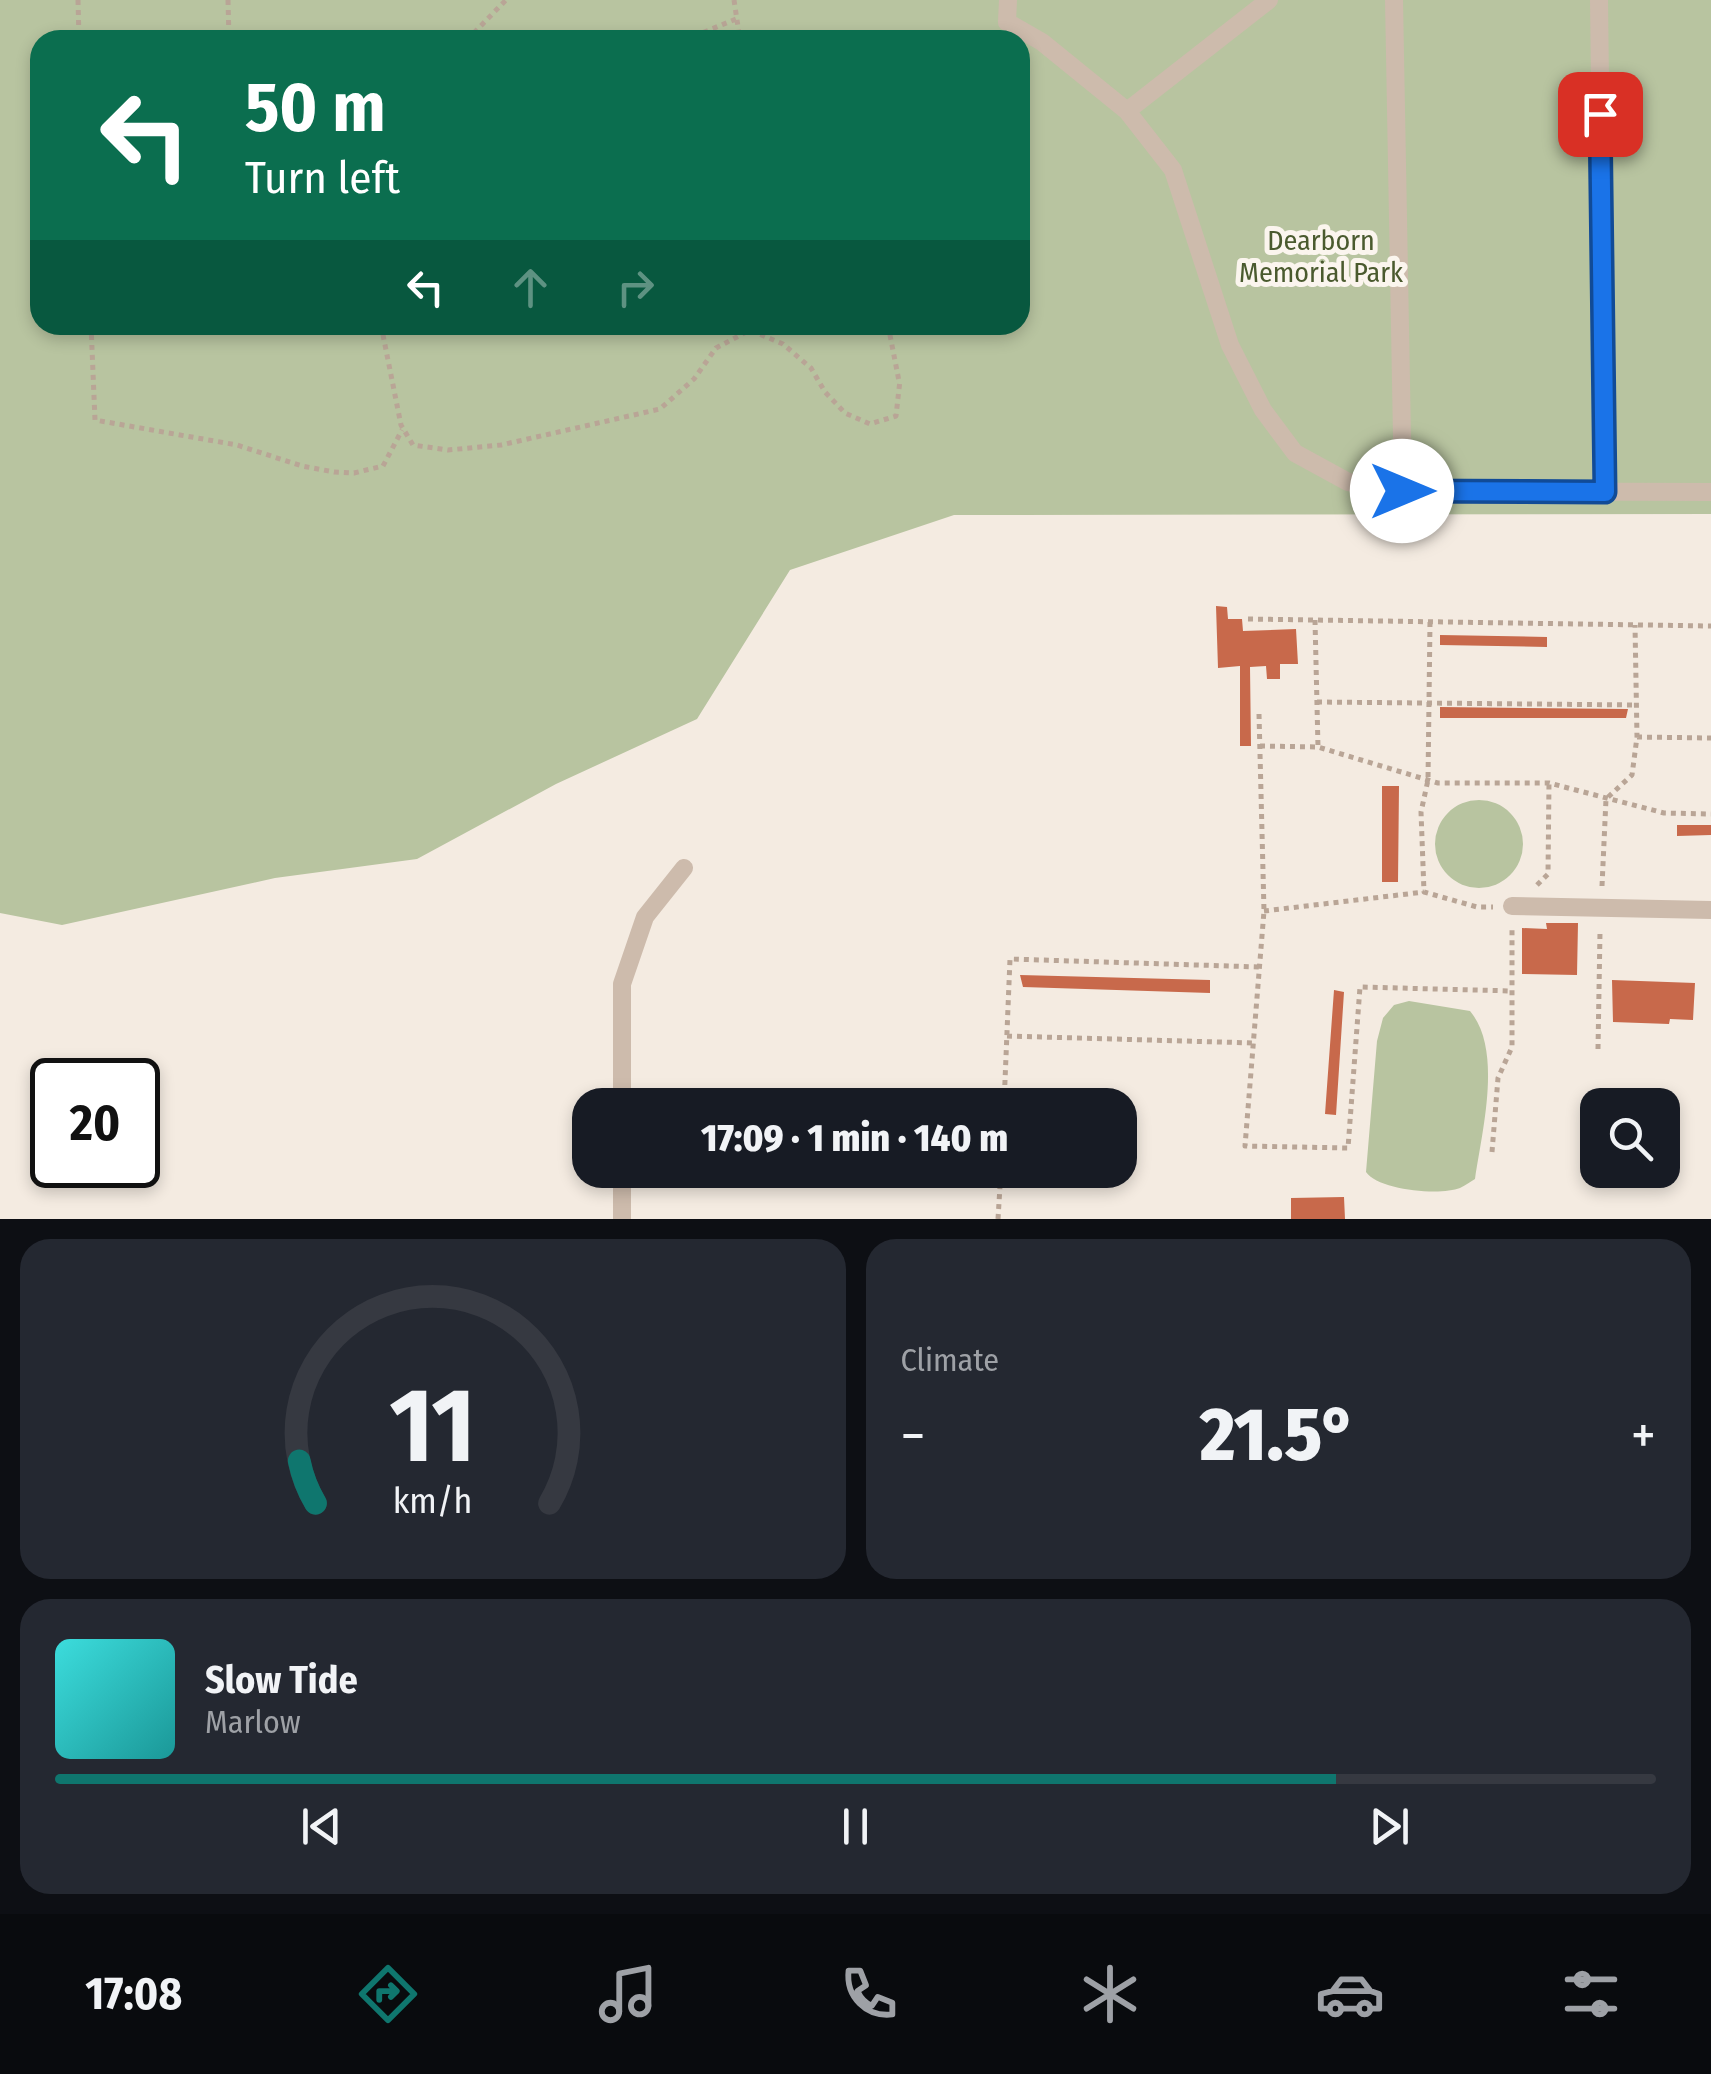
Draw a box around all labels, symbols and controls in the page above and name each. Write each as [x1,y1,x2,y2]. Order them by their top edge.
text: 50 m [245,66,386,150]
icon: left [80,70,210,200]
pin [1558,72,1643,157]
icon: arrive [1573,87,1628,142]
text: Turn left [245,151,400,205]
park label: Dearborn Memorial Park [1239,224,1404,289]
icon: left [398,260,453,315]
icon: ahead [503,260,558,315]
icon: right [608,260,663,315]
position arrow [1350,439,1454,543]
speed limit sign: 20 [30,1058,160,1188]
map controls [1580,1088,1680,1188]
button: search [1580,1088,1680,1188]
text: 17:09 · 1 min · 140 m [701,1115,1008,1161]
text: Climate [901,1341,999,1379]
text: 11 [390,1364,476,1489]
text: 21.5° [1200,1390,1356,1480]
text: − [901,1403,925,1469]
text: + [1631,1403,1656,1469]
text: km/h [393,1480,473,1522]
text: Slow Tide [205,1657,358,1703]
text: Marlow [205,1703,301,1741]
icon: previous [294,1799,349,1854]
icon: pause [828,1799,883,1854]
icon: next [1362,1799,1417,1854]
icon: directions [353,1959,423,2029]
icon: music [593,1959,663,2029]
icon: phone [834,1959,904,2029]
icon: climate [1075,1959,1145,2029]
icon: car [1315,1959,1385,2029]
icon: filters [1556,1959,1626,2029]
text: 17:08 [85,1967,182,2021]

